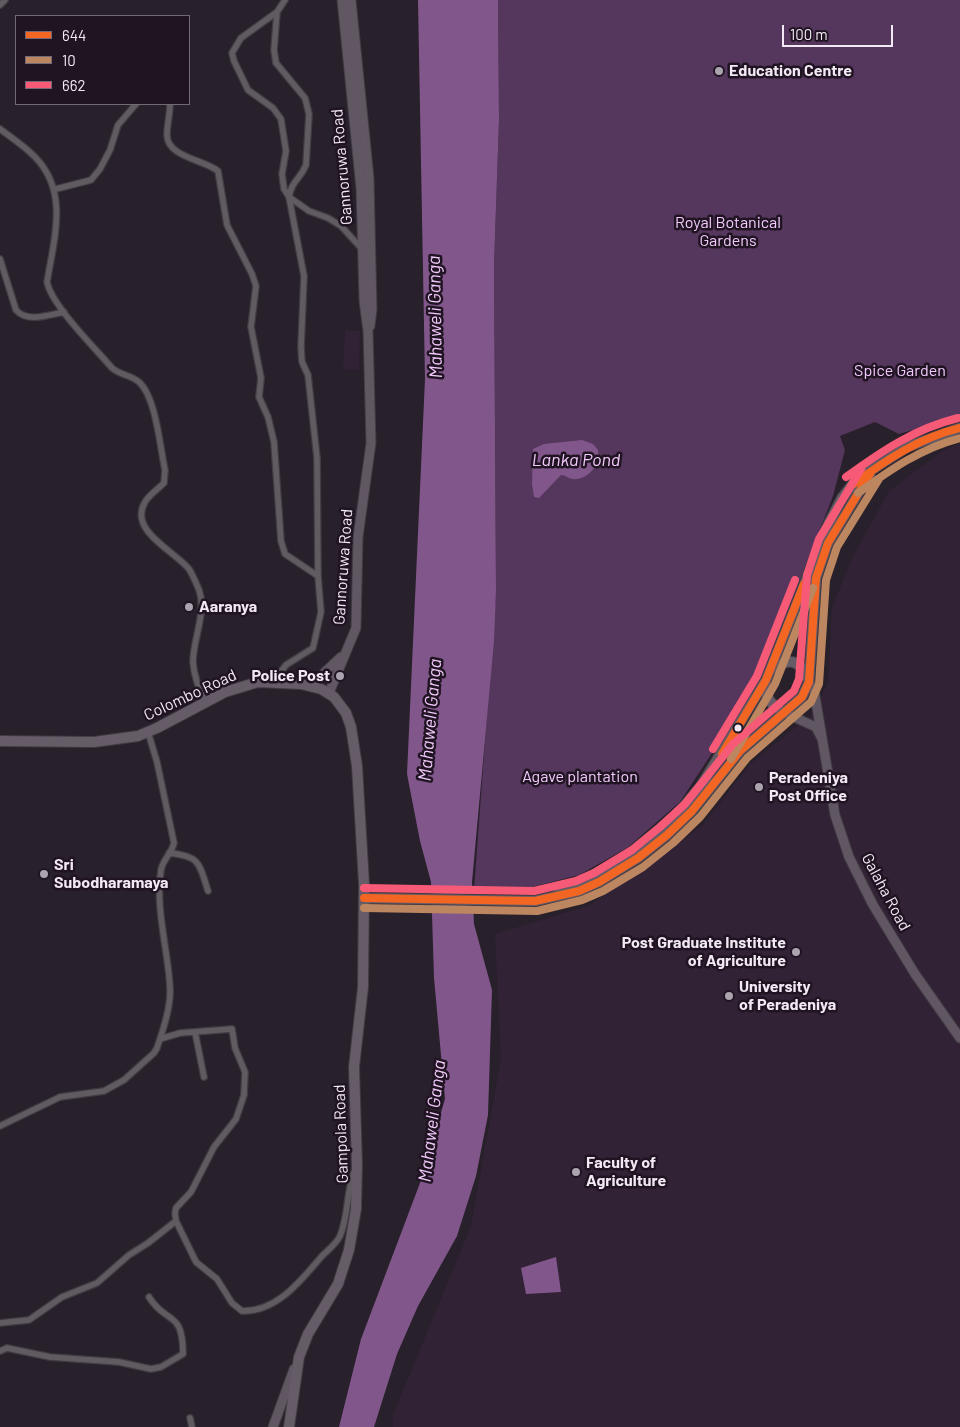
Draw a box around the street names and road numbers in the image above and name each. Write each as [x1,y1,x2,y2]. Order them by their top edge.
street label: Gannoruwa Road [327,108,357,226]
street label: Gannoruwa Road [329,508,357,626]
street label: Colombo Road [141,665,239,725]
street label: Galaha Road [858,850,914,934]
street label: Gampola Road [330,1084,352,1184]

